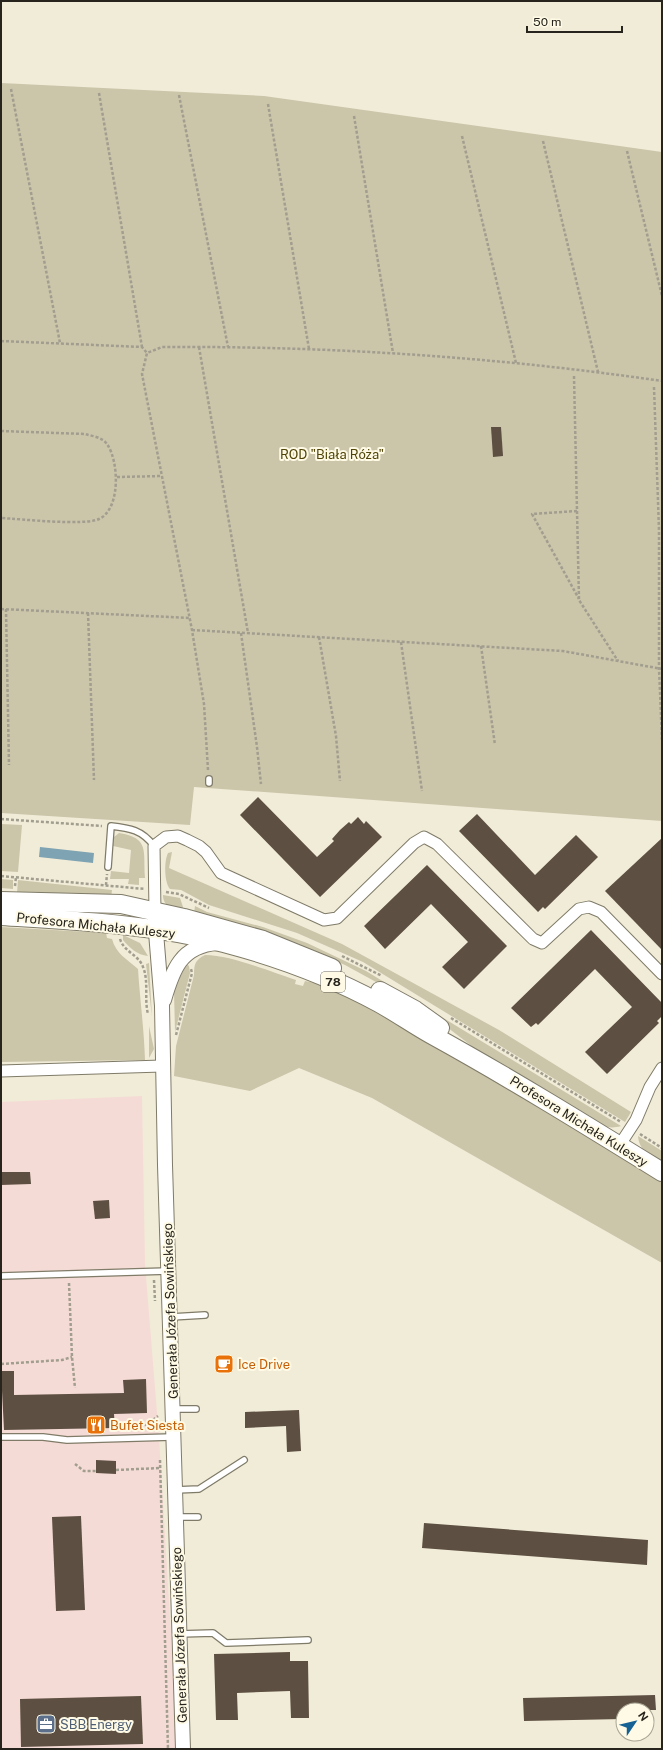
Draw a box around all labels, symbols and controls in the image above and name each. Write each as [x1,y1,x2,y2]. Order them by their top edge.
scale bar [527,8,622,34]
text: 50 m [533,15,561,29]
park label: ROD "Biała Róża" [280,447,384,462]
street label: Profesora Michała Kuleszy [16,910,176,941]
road number: 78 [321,972,345,992]
street label: Profesora Michała Kuleszy [507,1073,650,1170]
street label: Generała Józefa Sowińskiego [160,1223,181,1399]
cafe icon: Ice Drive [213,1353,235,1375]
place label: Ice Drive [238,1357,290,1372]
restaurant icon: Bufet Siesta [85,1414,107,1436]
place label: Bufet Siesta [110,1418,185,1433]
street label: Generała Józefa Sowińskiego [169,1547,190,1723]
north arrow [615,1702,655,1742]
text: N [636,1709,651,1723]
office icon: SBB Energy [35,1713,57,1735]
place label: SBB Energy [60,1717,132,1732]

